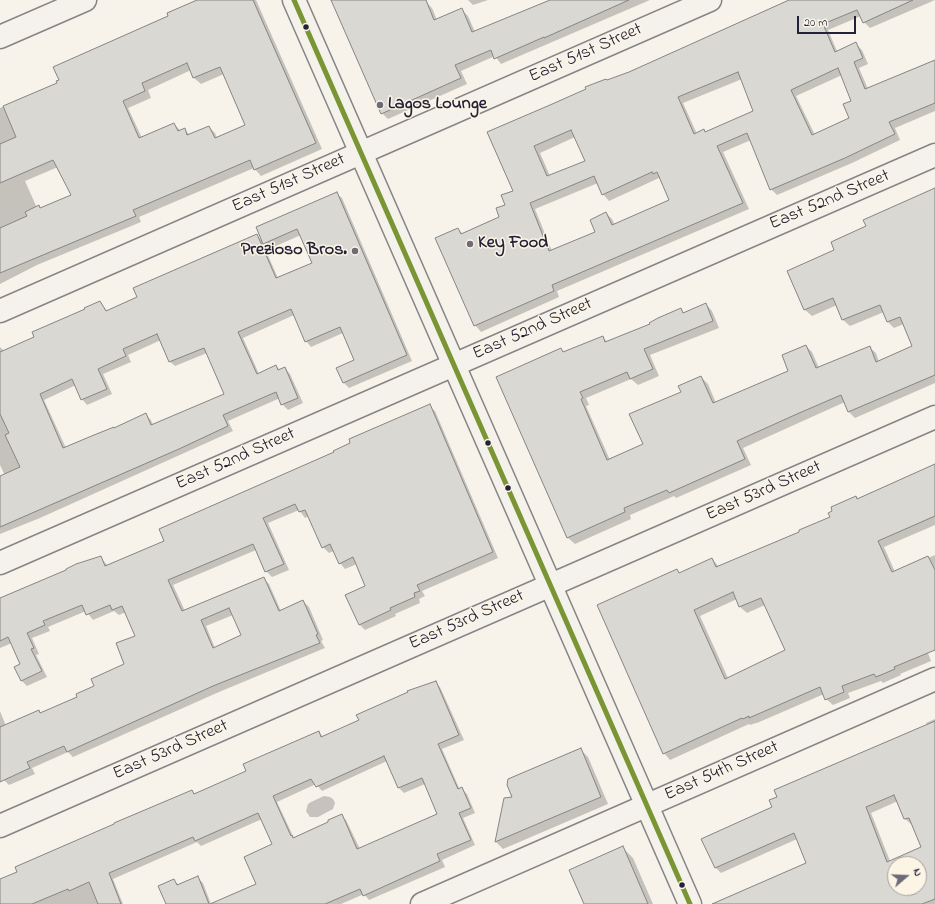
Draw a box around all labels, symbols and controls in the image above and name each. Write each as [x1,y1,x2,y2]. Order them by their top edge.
scale bar [799,8,858,34]
text: 20 m [804,14,827,32]
street label: East 51st Street [526,19,646,89]
unlabelled marker [301,22,311,32]
place label: Lagos Lounge [388,94,487,116]
marker: Lagos Lounge [375,100,385,110]
street label: East 51st Street [229,149,349,219]
street label: East 52nd Street [767,166,893,236]
place label: Key Food [478,233,548,255]
marker: Key Food [465,239,475,249]
place label: Prezioso Bros. [241,240,347,262]
marker: Prezioso Bros. [350,246,360,256]
street label: East 52nd Street [470,294,596,366]
street label: East 52nd Street [173,424,299,496]
unlabelled marker [483,438,493,448]
street label: East 53rd Street [703,457,825,527]
unlabelled marker [503,483,513,493]
street label: East 53rd Street [406,586,528,656]
street label: East 53rd Street [110,716,232,786]
street label: East 54th Street [662,737,782,807]
north arrow [887,856,927,896]
text: N [909,866,926,879]
unlabelled marker [677,880,687,890]

